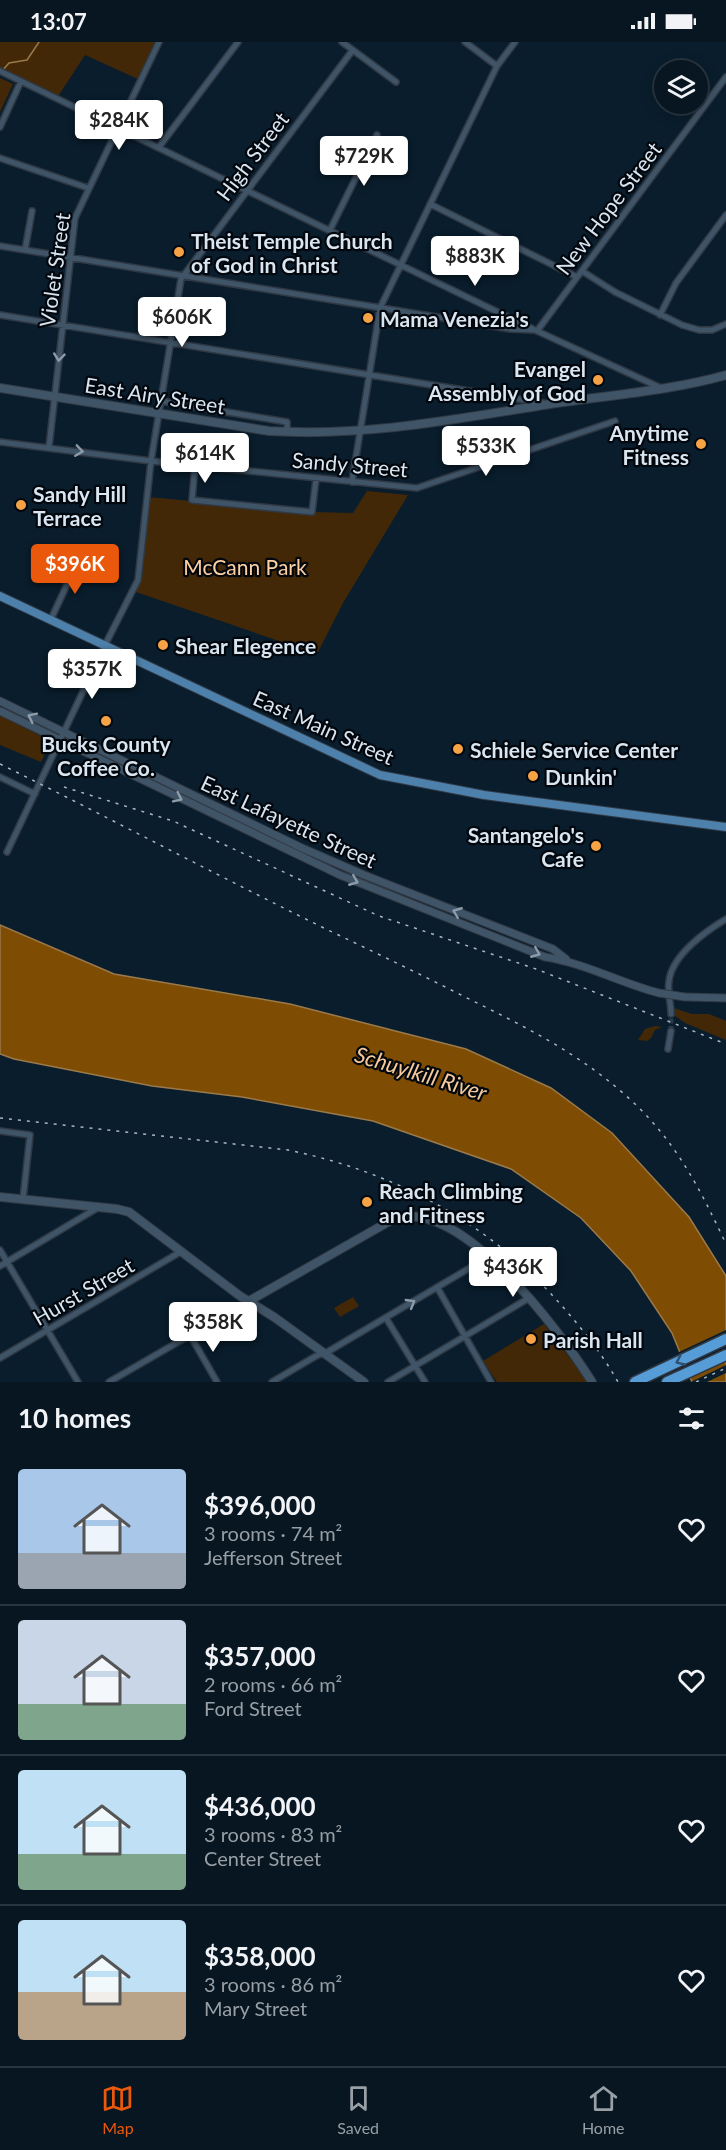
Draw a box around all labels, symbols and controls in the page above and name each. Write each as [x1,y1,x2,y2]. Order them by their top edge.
text: 13:07 [30,8,87,35]
map controls [654,60,708,114]
button: layers [654,60,708,114]
pin: $284K [77,100,161,151]
street label: High Street [211,106,294,205]
text: $284K [89,107,149,131]
pin: $729K [322,136,406,187]
street label: New Hope Street [550,137,666,279]
text: $729K [334,143,394,167]
street label: Violet Street [34,211,74,329]
place label: Theist Temple Church of God in Christ [191,228,393,277]
pin: $883K [433,236,517,287]
text: $883K [445,243,505,267]
marker: Theist Temple Church of God in Christ [172,245,186,259]
pin: $606K [140,297,224,348]
text: $606K [152,304,212,328]
place label: Mama Venezia's [380,306,529,331]
marker: Mama Venezia's [361,311,375,325]
one-way arrow [53,352,66,362]
place label: Evangel Assembly of God [427,356,586,405]
street label: East Airy Street [83,372,227,418]
marker: Evangel Assembly of God [591,373,605,387]
place label: Anytime Fitness [608,420,689,469]
pin: $533K [444,426,528,477]
pin: $614K [163,433,247,484]
text: $533K [456,433,516,457]
marker: Anytime Fitness [694,437,708,451]
text: $614K [175,440,235,464]
one-way arrow [74,445,83,457]
street label: Sandy Street [291,446,409,482]
place label: Sandy Hill Terrace [33,481,126,530]
marker: Sandy Hill Terrace [14,498,28,512]
pin: $396K [33,544,117,595]
text: $396K [45,551,105,575]
park label: McCann Park [183,554,307,579]
place label: Shear Elegence [175,633,316,658]
marker: Shear Elegence [156,638,170,652]
pin: $357K [50,649,134,700]
text: $357K [62,656,122,680]
street label: East Main Street [250,685,399,769]
one-way arrow [27,712,38,724]
marker: Bucks County Coffee Co. [99,714,113,728]
place label: Bucks County Coffee Co. [41,731,172,780]
place label: Schiele Service Center [470,737,678,762]
marker: Schiele Service Center [451,742,465,756]
place label: Dunkin' [545,764,617,789]
street label: East Lafayette Street [197,769,381,873]
marker: Dunkin' [526,769,540,783]
one-way arrow [171,791,182,802]
place label: Santangelo's Cafe [468,822,584,871]
marker: Santangelo's Cafe [589,839,603,853]
one-way arrow [348,874,359,886]
one-way arrow [452,907,463,919]
one-way arrow [529,946,540,958]
water label: Schuylkill River [352,1040,491,1106]
place label: Reach Climbing and Fitness [379,1178,523,1227]
marker: Reach Climbing and Fitness [360,1195,374,1209]
pin: $436K [471,1247,555,1298]
street label: Hurst Street [28,1252,138,1330]
text: $436K [483,1254,543,1278]
one-way arrow [405,1298,415,1310]
pin: $358K [171,1302,255,1353]
text: $358K [183,1309,243,1333]
place label: Parish Hall [543,1327,643,1352]
marker: Parish Hall [524,1332,538,1346]
one-way arrow [676,1353,687,1365]
text: 10 homes [18,1402,131,1434]
icon: filters [675,1402,708,1435]
text: $396,000 [204,1489,316,1521]
icon: home [66,1493,138,1565]
icon: heart [675,1513,708,1546]
text: 3 rooms · 74 m² [204,1521,342,1545]
text: Jefferson Street [204,1545,342,1569]
text: $357,000 [204,1640,316,1672]
icon: home [66,1644,138,1716]
icon: heart [675,1664,708,1697]
text: 2 rooms · 66 m² [204,1672,342,1696]
text: Ford Street [204,1696,302,1720]
text: $436,000 [204,1790,316,1822]
icon: home [66,1794,138,1866]
icon: heart [675,1814,708,1847]
text: 3 rooms · 83 m² [204,1822,342,1846]
text: Center Street [204,1846,321,1870]
text: $358,000 [204,1940,316,1972]
icon: home [66,1944,138,2016]
icon: heart [675,1964,708,1997]
text: 3 rooms · 86 m² [204,1972,342,1996]
text: Mary Street [204,1996,307,2020]
tab: Map [101,2082,134,2137]
tab: Saved [337,2082,379,2137]
tab: Home [582,2082,625,2137]

